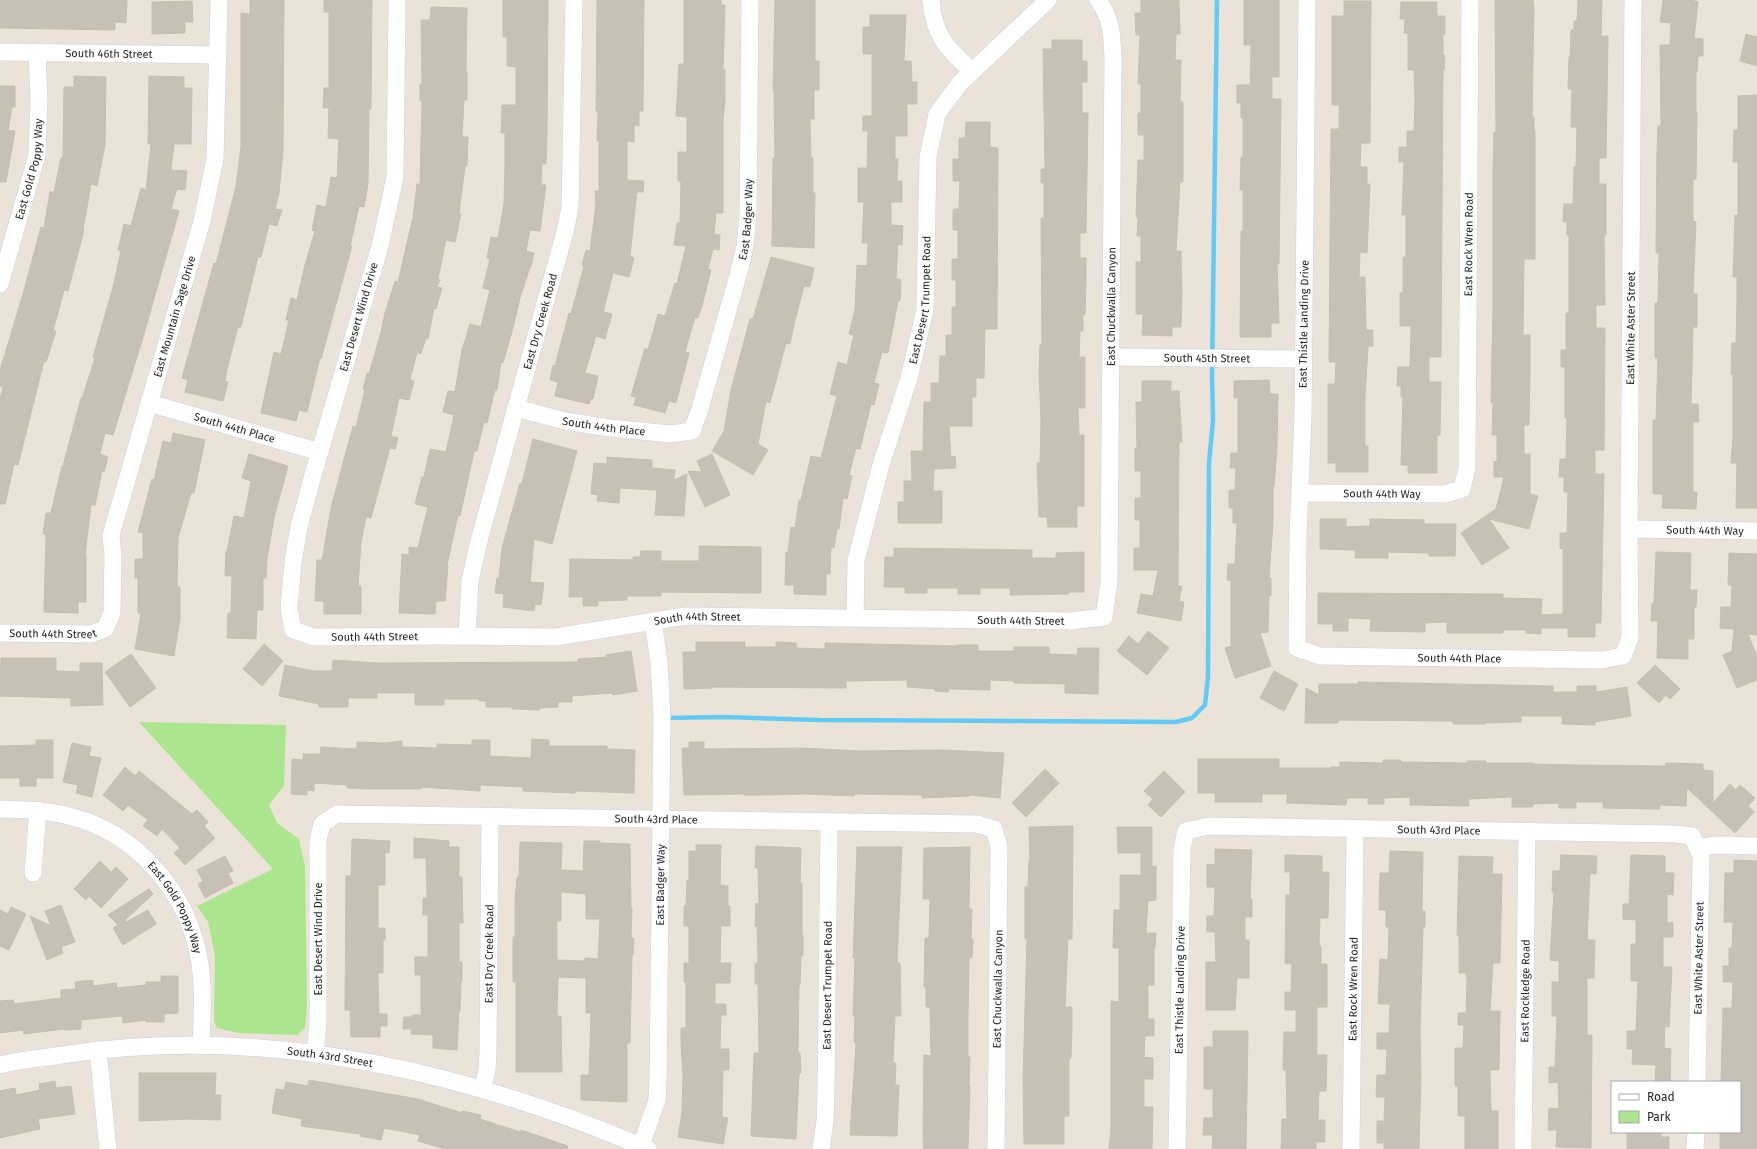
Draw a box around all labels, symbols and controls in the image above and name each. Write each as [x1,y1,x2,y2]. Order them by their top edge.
street label: South 46th Street [65,46,153,61]
street label: East Gold Poppy Way [12,118,45,221]
street label: East Badger Way [735,178,755,261]
street label: East Rock Wren Road [1462,192,1475,296]
street label: East Desert Trumpet Road [906,236,933,365]
street label: East Chuckwalla Canyon [1104,247,1118,366]
street label: East Mountain Sage Drive [151,254,198,379]
street label: East Thistle Landing Drive [1296,260,1312,388]
street label: East Desert Wind Drive [337,261,381,373]
street label: East White Aster Street [1624,271,1637,385]
street label: East Dry Creek Road [520,272,560,371]
street label: South 45th Street [1164,351,1250,365]
street label: South 44th Place [193,410,277,445]
street label: South 44th Place [561,414,646,438]
street label: South 44th Way [1343,487,1421,500]
street label: South 44th Way [1666,523,1744,537]
street label: South 44th Street [653,609,741,627]
street label: South 44th Street [977,613,1065,627]
street label: South 44th Street [9,626,98,641]
street label: South 44th Street [331,630,418,643]
street label: South 44th Place [1418,651,1501,665]
street label: South 43rd Place [615,812,698,826]
street label: South 43rd Place [1397,823,1481,837]
street label: East Badger Way [653,843,667,926]
street label: East Gold Poppy Way [145,859,205,955]
street label: East Desert Wind Drive [312,883,325,995]
street label: East White Aster Street [1692,901,1706,1015]
street label: East Dry Creek Road [482,904,496,1003]
street label: East Desert Trumpet Road [820,921,834,1050]
street label: East Thistle Landing Drive [1172,926,1187,1054]
street label: East Chuckwalla Canyon [990,929,1006,1049]
street label: East Rock Wren Road [1346,937,1360,1041]
street label: East Rockledge Road [1518,939,1532,1043]
street label: South 43rd Street [286,1044,374,1070]
legend [1611,1081,1741,1133]
text: Road [1647,1090,1675,1104]
text: Park [1647,1110,1671,1124]

